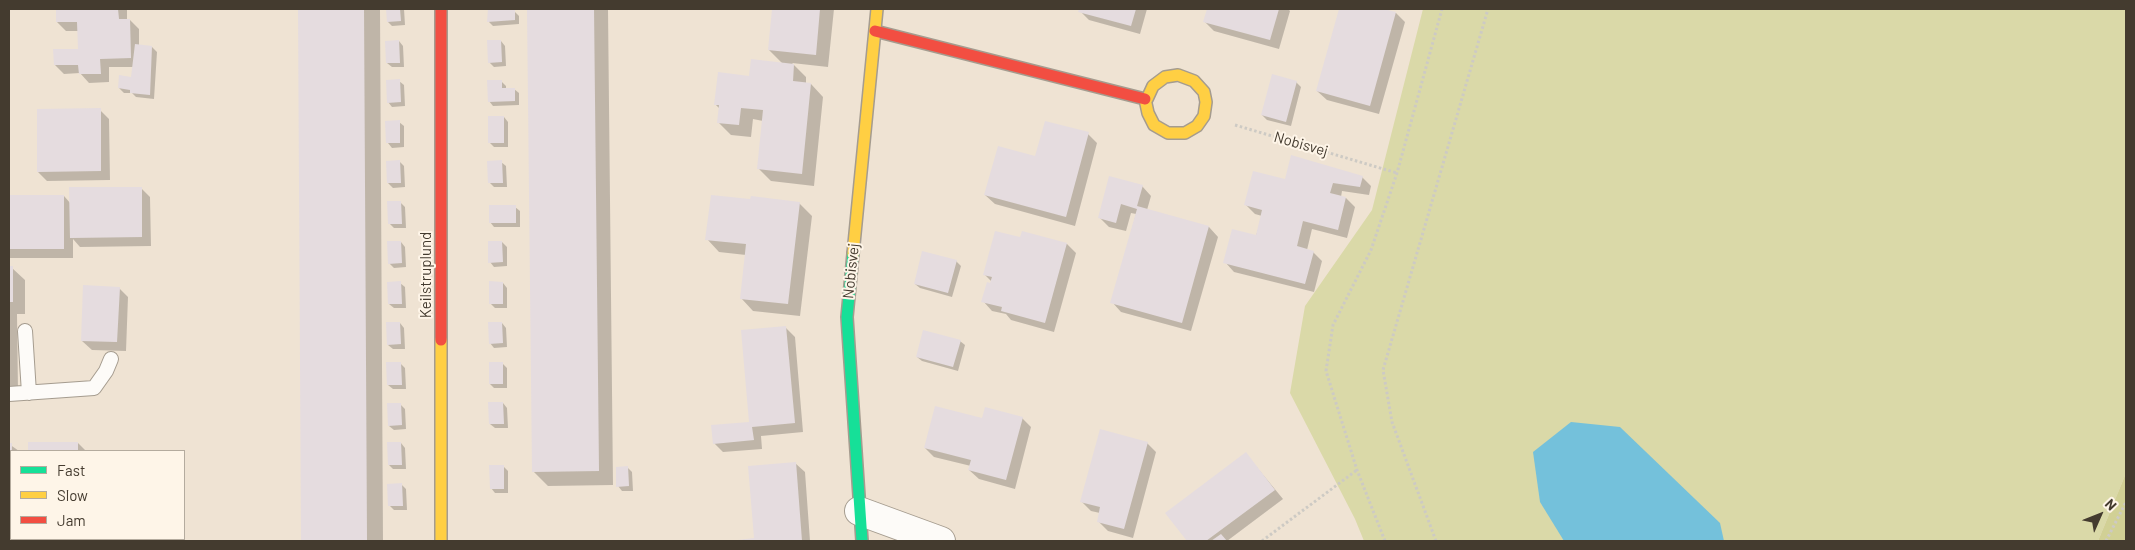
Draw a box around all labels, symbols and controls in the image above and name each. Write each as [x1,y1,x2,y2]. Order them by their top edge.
street label: Nobisvej [1272,128,1330,160]
street label: Keilstruplund [417,232,435,318]
street label: Nobisvej [839,242,863,300]
legend [10,450,185,540]
text: Fast [57,461,85,479]
text: Slow [57,486,88,504]
north arrow [2075,490,2125,540]
text: N [2102,495,2120,513]
text: Jam [57,511,86,529]

